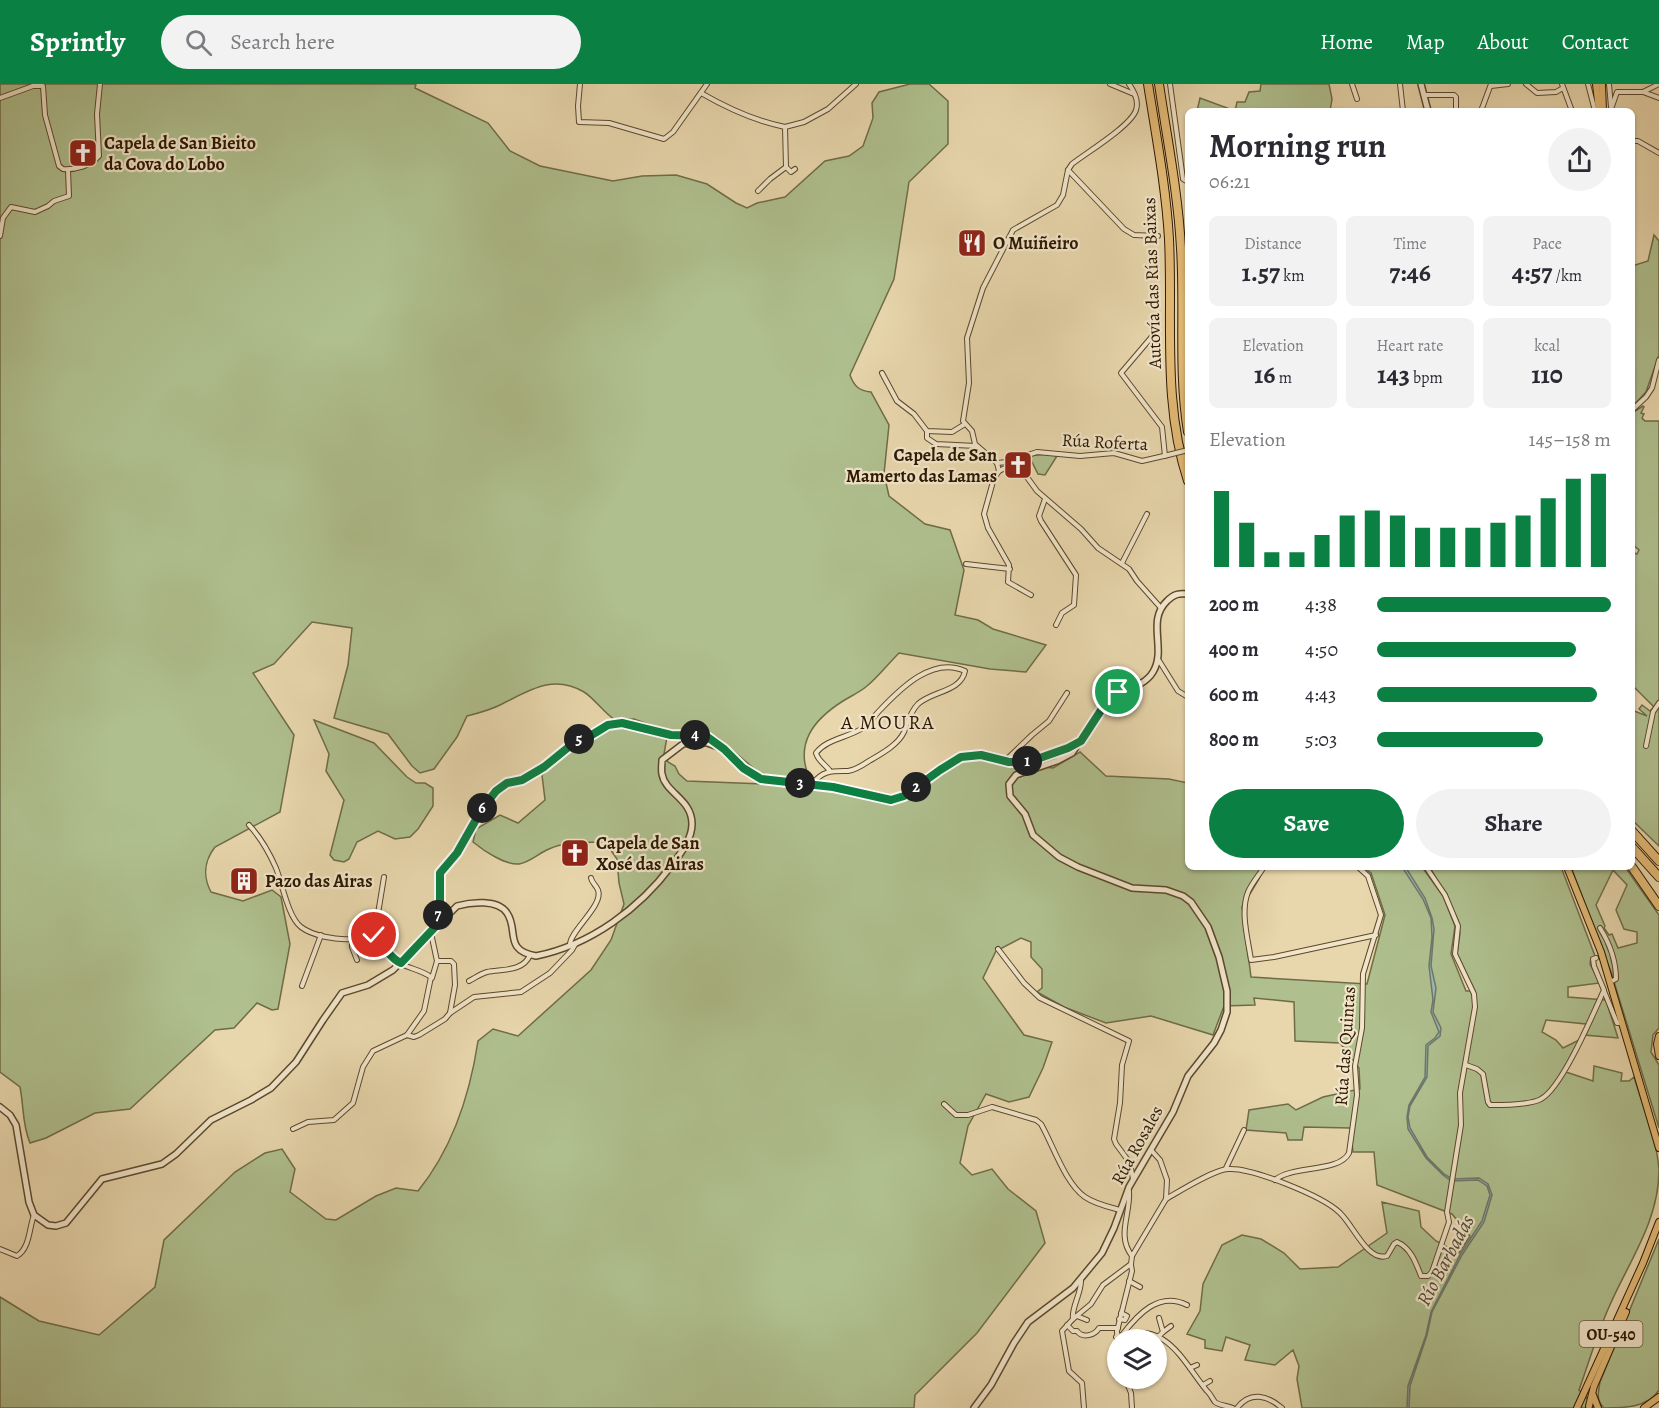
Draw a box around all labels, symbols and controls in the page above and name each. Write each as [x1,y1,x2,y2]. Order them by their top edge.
search box [161,15,581,69]
text: Sprintly [30,23,125,61]
icon: search [182,26,215,59]
text: Search here [230,27,335,57]
text: Home [1320,28,1373,56]
text: Map [1406,28,1444,56]
text: About [1477,28,1529,56]
text: Contact [1562,28,1629,56]
text: Morning run [1209,123,1386,168]
button: share [1548,128,1611,191]
place label: Capela de San Bieito da Cova do Lobo [104,131,256,176]
church icon: Capela de San Bieito da Cova do Lobo [67,137,99,169]
text: 06:21 [1209,168,1250,195]
street label: Autovía das Rías Baixas [1137,197,1167,370]
restaurant icon: O Muiñeiro [956,227,988,259]
place label: O Muiñeiro [993,231,1079,255]
text: Distance [1244,233,1302,255]
text: Time [1393,233,1427,255]
text: Pace [1532,233,1562,255]
text: 1.57 [1241,255,1280,290]
text: 7:46 [1389,255,1431,290]
text: 4:57 [1512,255,1552,290]
text: km [1280,265,1305,287]
text: /km [1552,265,1582,287]
text: Elevation [1242,335,1304,357]
text: Heart rate [1377,335,1443,357]
text: kcal [1534,335,1560,357]
text: 16 [1254,357,1275,392]
text: 143 [1377,357,1410,392]
text: 110 [1531,357,1563,392]
text: m [1275,367,1292,389]
text: bpm [1410,367,1443,389]
text: Elevation [1209,426,1286,453]
text: 145–158 m [1529,426,1611,453]
street label: Rúa Roferta [1061,428,1149,456]
place label: Capela de San Mamerto das Lamas [846,443,997,488]
church icon: Capela de San Mamerto das Lamas [1002,449,1034,481]
text: 200 m [1209,591,1259,618]
text: 4:38 [1305,591,1337,618]
text: 400 m [1209,636,1259,663]
text: 4:50 [1305,636,1338,663]
pin [1092,666,1143,717]
icon: arrive [1101,675,1134,708]
text: 600 m [1209,681,1259,708]
text: 4:43 [1305,681,1336,708]
district label: A MOURA [840,709,935,736]
pin: 4 [680,720,710,750]
pin: 5 [564,724,594,754]
text: 4 [691,724,699,746]
text: 800 m [1209,726,1259,753]
text: 5:03 [1305,726,1337,753]
text: 5 [576,728,582,750]
pin: 1 [1012,746,1042,776]
text: 1 [1024,750,1030,772]
pin: 3 [785,768,815,798]
text: 3 [797,772,803,794]
pin: 2 [901,772,931,802]
text: 2 [912,776,920,798]
button: Save [1209,789,1404,858]
button: Share [1416,789,1611,858]
pin: 6 [467,793,497,823]
text: 6 [478,797,486,819]
place label: Capela de San Xosé das Airas [596,831,704,876]
church icon: Capela de San Xosé das Airas [559,837,591,869]
building icon: Pazo das Airas [228,865,260,897]
place label: Pazo das Airas [265,869,373,893]
pin: 7 [423,900,453,930]
text: 7 [435,904,441,926]
pin [348,909,399,960]
icon: check [357,918,390,951]
street label: Rúa das Quintas [1329,985,1361,1107]
street label: Rúa Rosales [1105,1101,1169,1189]
water label: Río Barbadás [1410,1210,1481,1310]
road number: OU-540 [1580,1321,1642,1347]
map controls [1107,1329,1167,1389]
button: layers [1107,1329,1167,1389]

